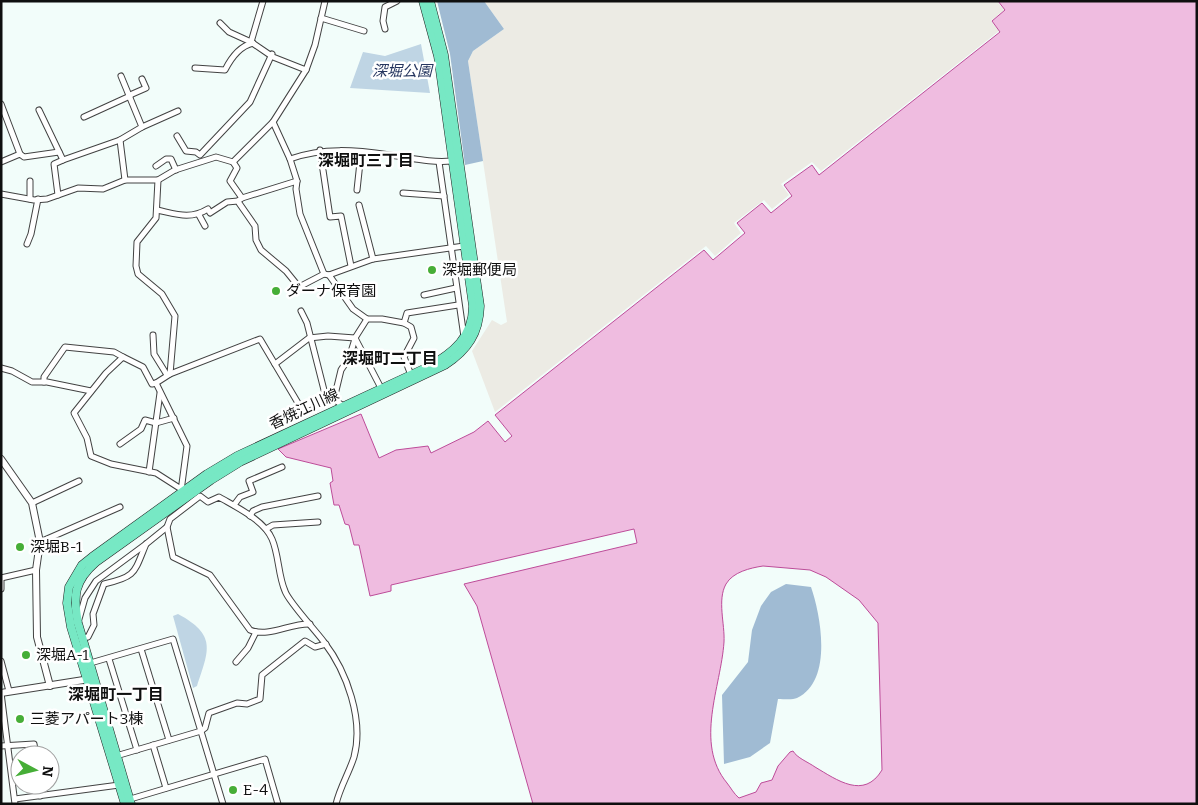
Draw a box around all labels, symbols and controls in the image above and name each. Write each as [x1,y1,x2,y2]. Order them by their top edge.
park label: 深堀公園 [372,62,434,80]
district label: 深堀町三丁目 [318,151,414,170]
place label: 深堀郵便局 [442,261,517,279]
marker: 深堀郵便局 [426,264,438,276]
place label: ダーナ保育園 [286,282,376,300]
marker: ダーナ保育園 [270,285,282,297]
district label: 深堀町二丁目 [342,349,438,368]
street label: 香焼江川線 [266,385,342,433]
place label: 深堀B-1 [30,538,82,556]
marker: 深堀B-1 [14,541,26,553]
place label: 深堀A-1 [36,646,89,664]
marker: 深堀A-1 [20,649,32,661]
district label: 深堀町一丁目 [68,685,164,704]
place label: 三菱アパート3棟 [30,710,143,728]
marker: 三菱アパート3棟 [14,713,26,725]
north arrow [10,745,60,795]
text: N [38,765,57,778]
place label: E-4 [243,781,268,799]
marker: E-4 [227,784,239,796]

